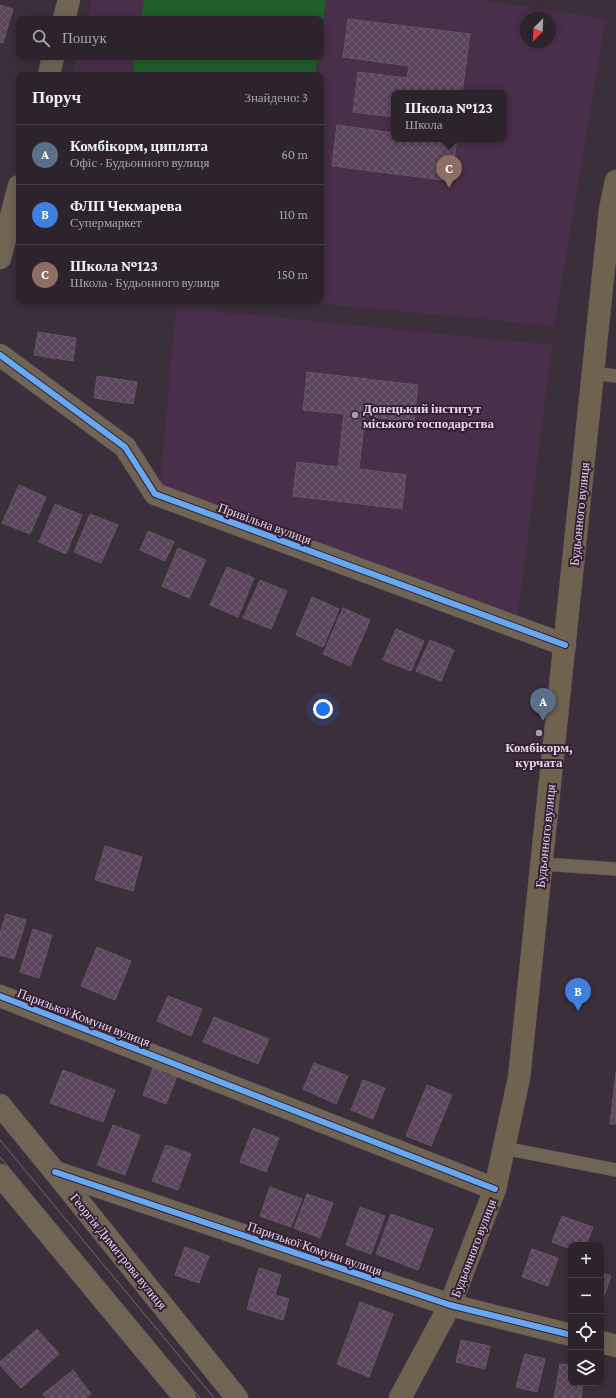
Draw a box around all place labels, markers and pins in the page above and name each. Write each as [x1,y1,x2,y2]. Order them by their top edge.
pin: C [436,155,462,188]
place label: Донецький інститут міського господарства [363,401,494,431]
marker: Донецький інститут міського господарства [350,410,360,420]
pin: A [530,688,556,721]
marker: Комбікорм, курчата [534,728,544,738]
place label: Комбікорм, курчата [505,740,573,770]
pin: B [565,978,591,1011]

